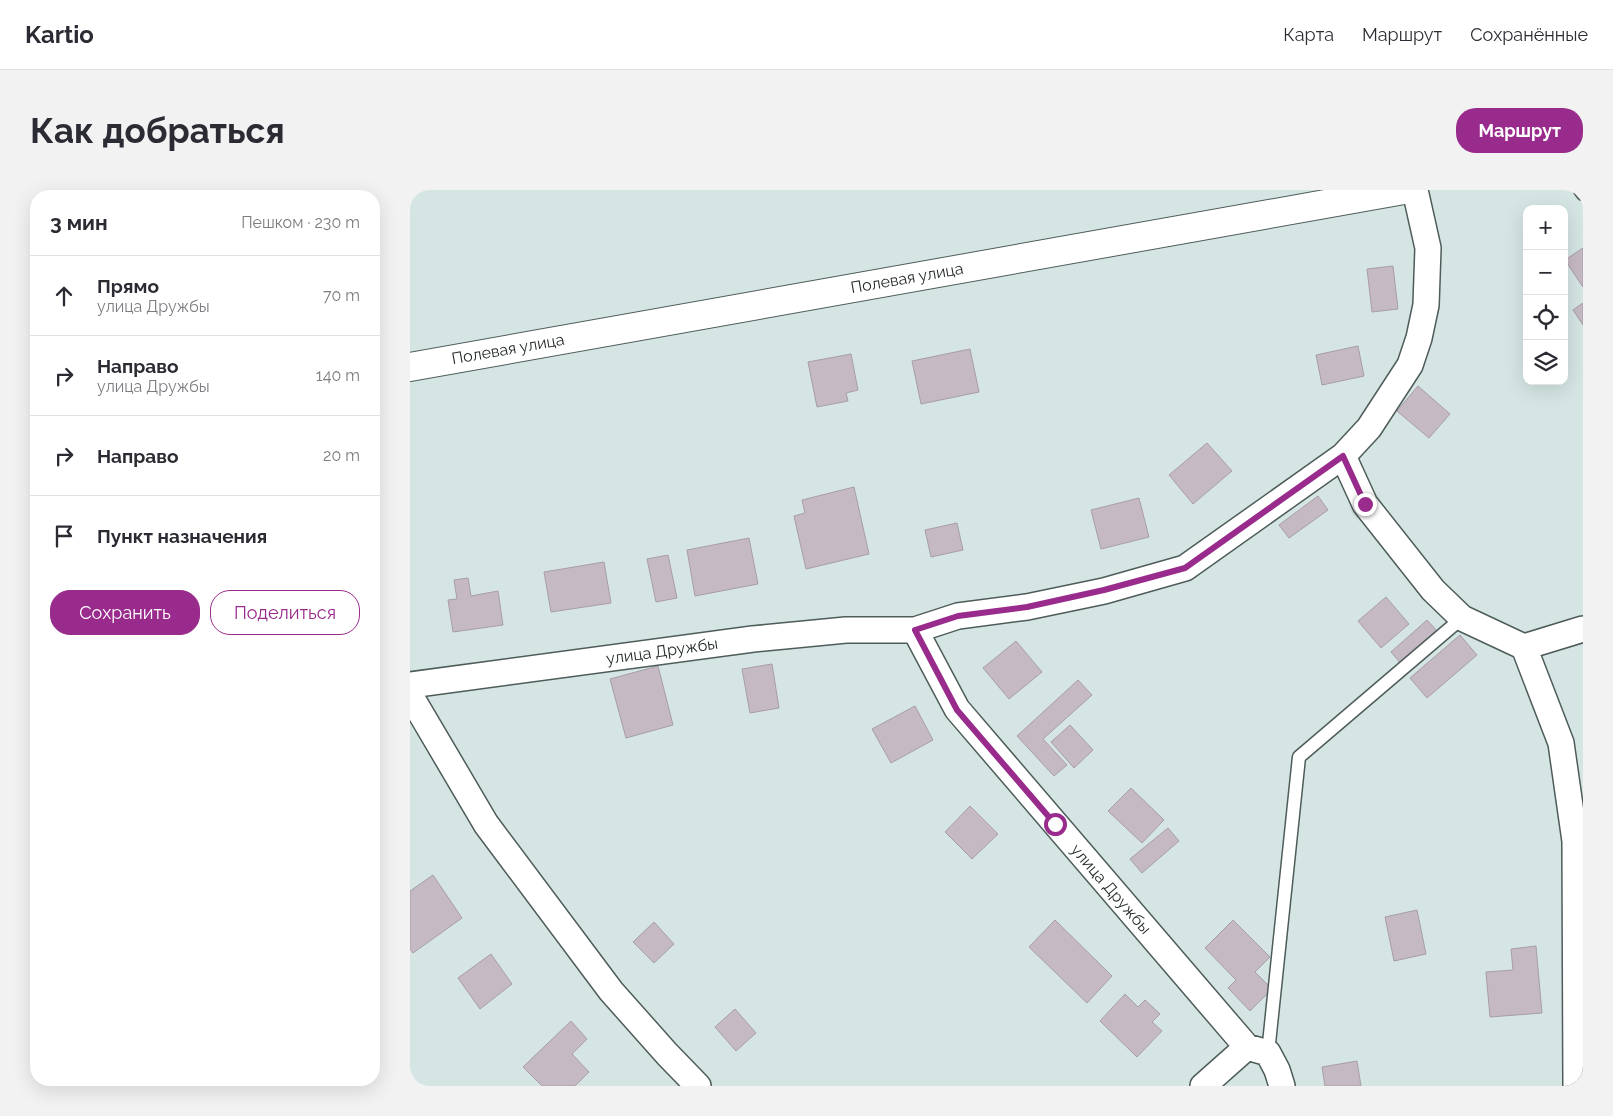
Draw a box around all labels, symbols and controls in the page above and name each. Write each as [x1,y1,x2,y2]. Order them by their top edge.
text: Kartio [25,20,94,49]
text: Карта [1283,24,1334,45]
text: Маршрут [1362,24,1442,45]
text: Сохранённые [1470,24,1588,45]
button: Маршрут [1456,108,1583,153]
text: Как добраться [30,110,285,151]
map controls [1523,205,1568,385]
button: + [1523,205,1568,250]
text: 3 мин [50,210,108,235]
text: Пешком · 230 m [241,213,360,232]
button: − [1523,250,1568,295]
street label: Полевая улица [849,259,965,297]
text: Прямо [97,275,159,297]
icon: ahead [50,282,78,310]
text: 70 m [323,286,360,305]
button: locate [1523,295,1568,340]
text: улица Дружбы [97,297,210,316]
street label: Полевая улица [450,330,566,368]
button: layers [1523,340,1568,385]
text: Направо [97,355,178,377]
icon: right [50,362,78,390]
text: 140 m [316,366,360,385]
text: улица Дружбы [97,377,210,396]
icon: right [50,442,78,470]
text: Направо [97,445,178,467]
text: 20 m [323,446,360,465]
route end [1354,493,1377,516]
icon: arrive [50,522,78,550]
text: Пункт назначения [97,525,267,547]
button: Сохранить [50,590,200,635]
button: Поделиться [210,590,360,635]
street label: улица Дружбы [605,634,719,668]
route start [1044,813,1067,836]
street label: улица Дружбы [1067,840,1155,938]

